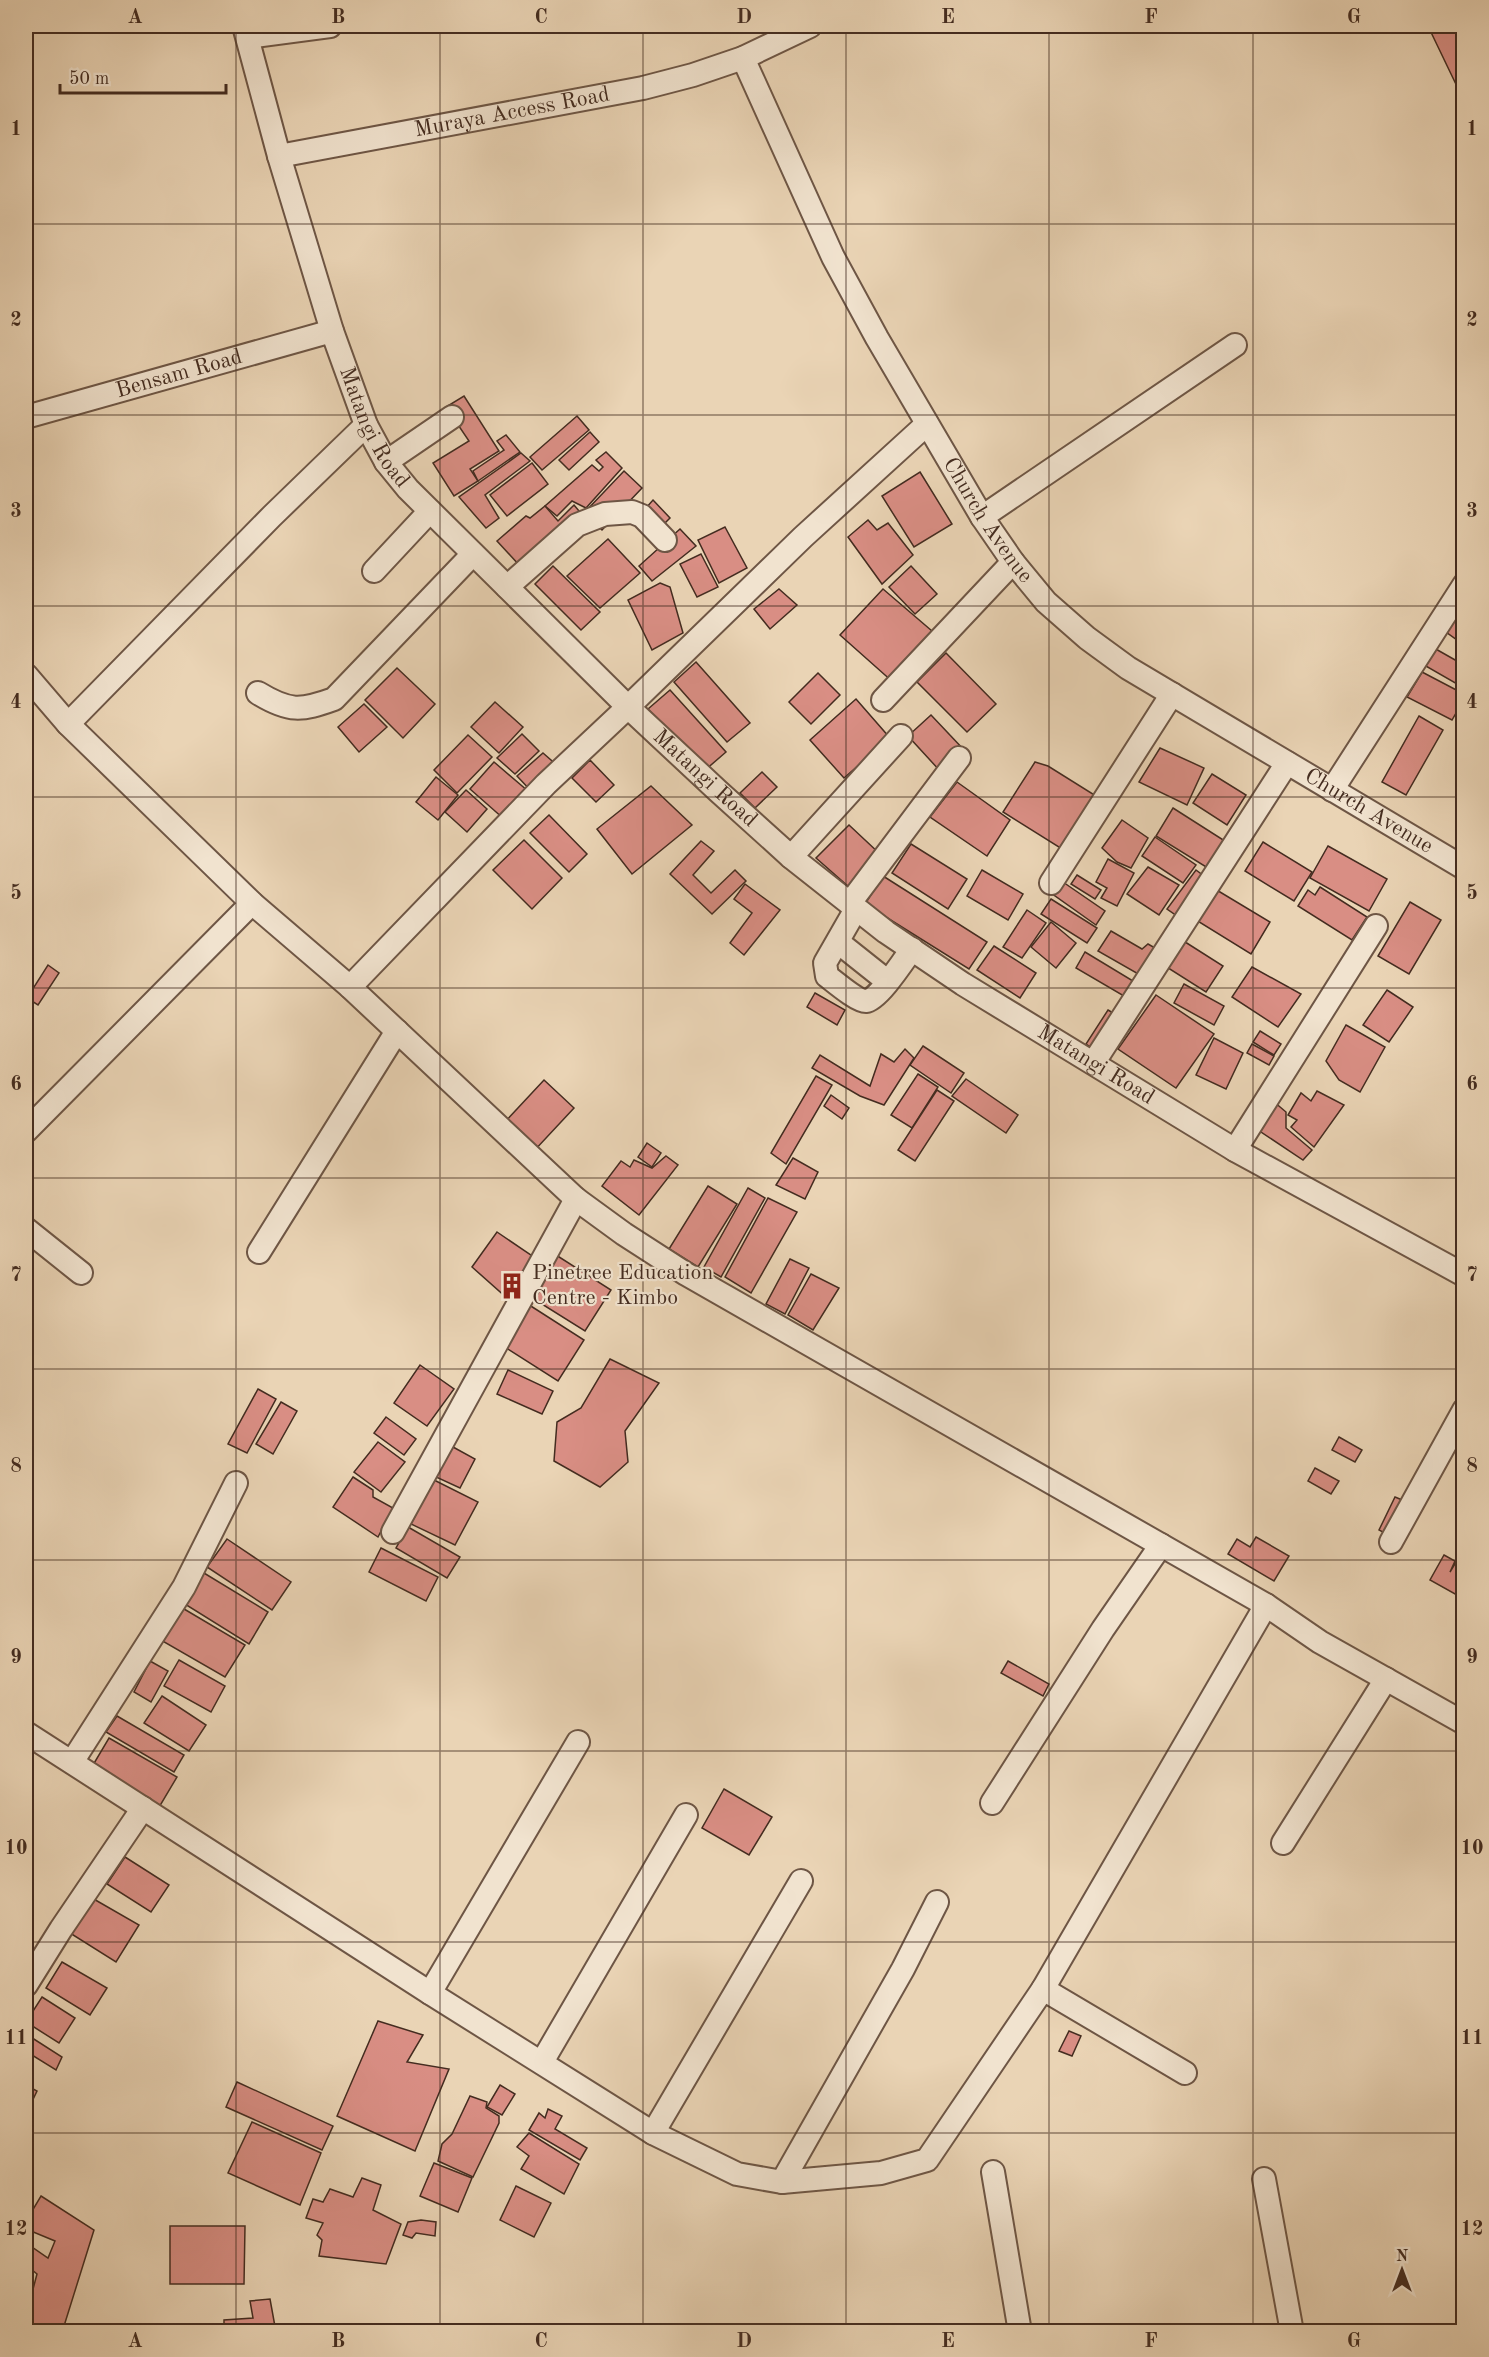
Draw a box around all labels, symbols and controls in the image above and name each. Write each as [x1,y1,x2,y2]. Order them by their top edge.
text: A [127,8,143,28]
text: B [331,8,345,28]
text: C [534,8,548,28]
text: D [736,8,752,28]
text: E [941,8,955,28]
text: F [1144,8,1158,28]
text: G [1347,8,1361,28]
scale bar [60,57,226,95]
text: 50 m [69,70,109,88]
street label: Muraya Access Road [413,83,611,141]
text: 1 [10,120,22,140]
text: 1 [1466,120,1478,140]
text: 2 [10,311,22,331]
text: 2 [1466,311,1478,331]
street label: Bensam Road [113,346,245,402]
street label: Matangi Road [335,364,413,492]
street label: Church Avenue [939,454,1037,587]
text: 3 [10,502,22,522]
text: 3 [1466,502,1478,522]
text: 4 [10,693,22,713]
text: 4 [1466,693,1478,713]
street label: Matangi Road [649,725,761,832]
street label: Church Avenue [1301,765,1437,858]
text: 5 [10,883,22,904]
text: 5 [1466,883,1478,904]
street label: Matangi Road [1033,1021,1158,1109]
text: 6 [10,1075,22,1095]
text: 6 [1466,1075,1478,1095]
place label: Pinetree Education Centre - Kimbo [532,1262,713,1309]
text: 7 [10,1266,22,1286]
text: 7 [1466,1266,1478,1286]
building icon: Pinetree Education Centre - Kimbo [497,1271,527,1301]
text: 8 [10,1457,22,1477]
text: 8 [1466,1457,1478,1477]
text: 9 [10,1648,22,1668]
text: 9 [1466,1648,1478,1668]
text: 10 [4,1839,28,1859]
text: 10 [1460,1839,1484,1859]
text: 11 [4,2029,28,2049]
text: 11 [1460,2029,1484,2049]
text: 12 [4,2220,28,2240]
text: 12 [1460,2220,1484,2240]
north arrow [1372,2240,1432,2300]
text: N [1396,2249,1409,2265]
text: A [127,2332,143,2352]
text: B [331,2332,345,2352]
text: C [534,2332,548,2352]
text: D [736,2332,752,2352]
text: E [941,2332,955,2352]
text: F [1144,2332,1158,2352]
text: G [1347,2332,1361,2352]

